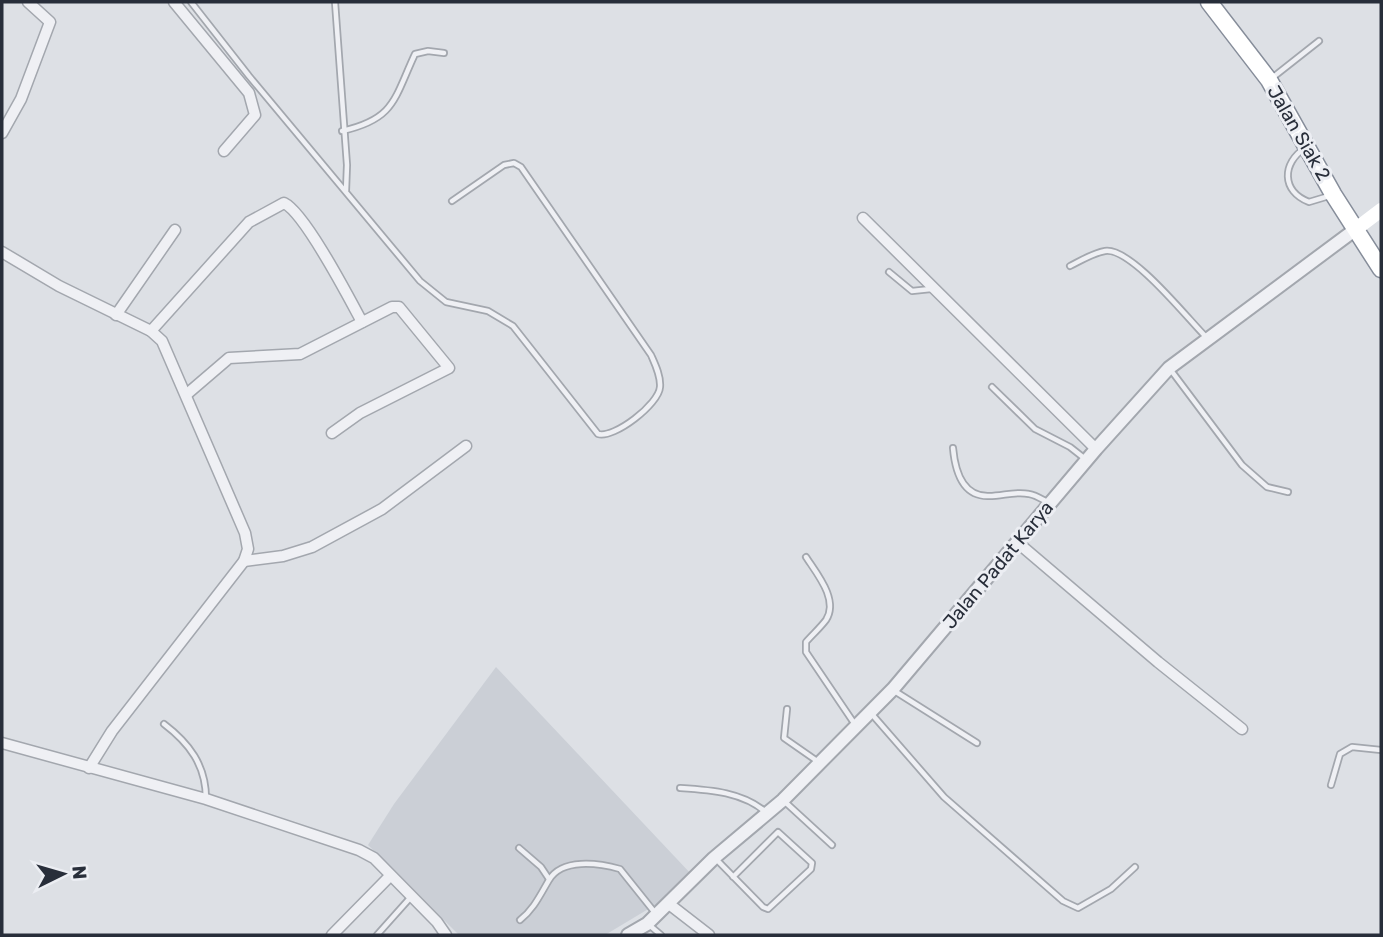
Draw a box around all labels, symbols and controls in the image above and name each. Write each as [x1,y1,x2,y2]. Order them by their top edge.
street label: Jalan Siak 2 [1263,81,1335,185]
street label: Jalan Padat Karya [938,496,1058,634]
north arrow [28,839,98,909]
text: N [67,865,91,880]

